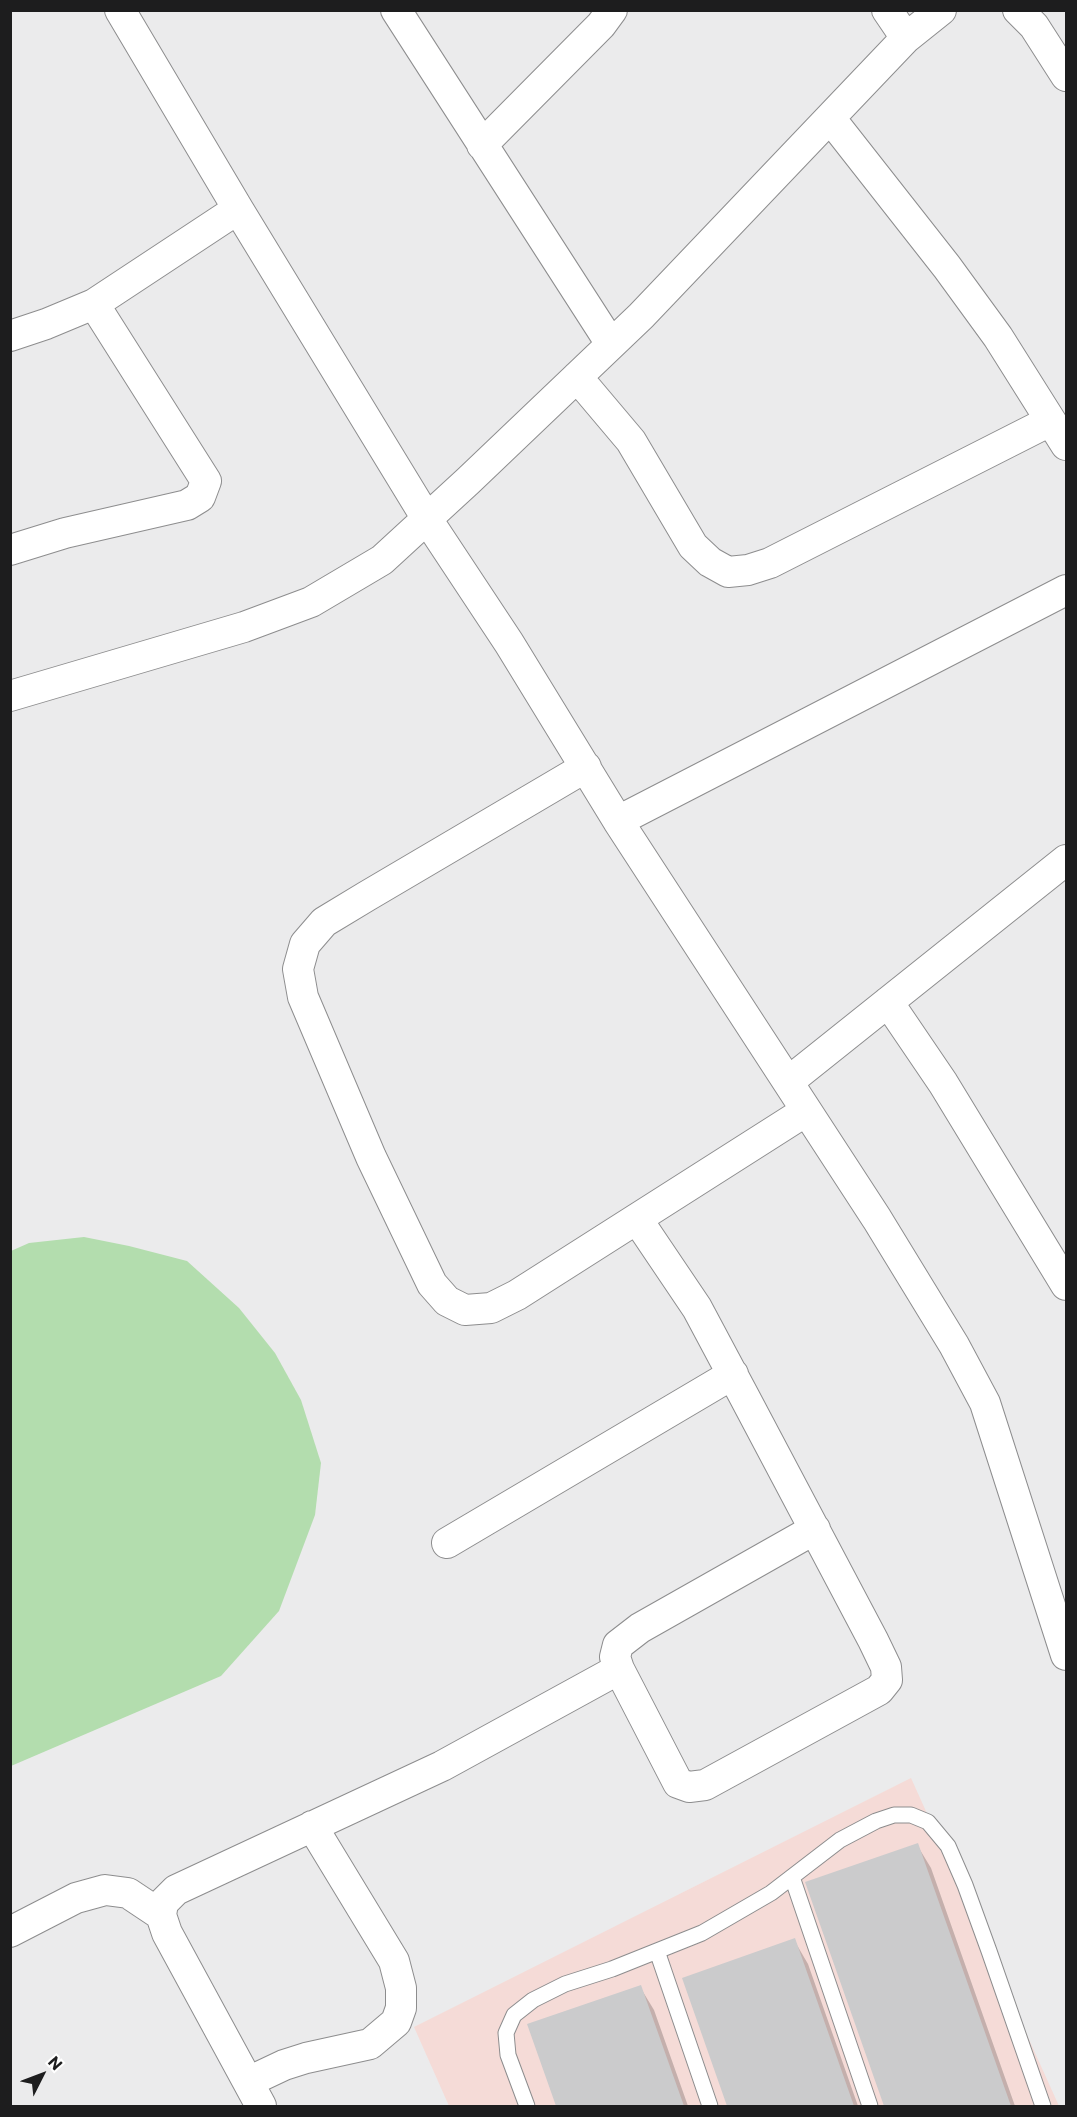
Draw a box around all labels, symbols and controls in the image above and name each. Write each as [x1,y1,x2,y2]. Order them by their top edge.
north arrow [12,2045,72,2105]
text: N [45,2052,67,2073]

